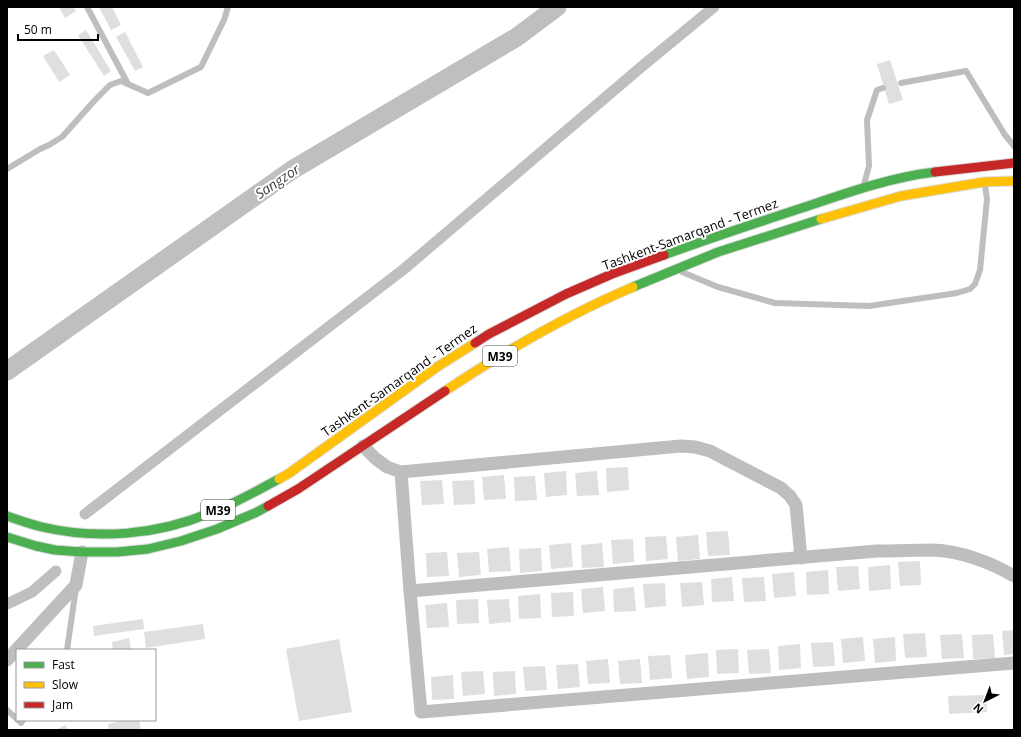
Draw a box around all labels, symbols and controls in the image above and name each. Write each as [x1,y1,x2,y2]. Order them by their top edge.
scale bar [18,16,98,42]
text: 50 m [24,21,52,38]
water label: Sangzor [251,159,303,203]
street label: Tashkent-Samarqand - Termez [600,194,780,274]
street label: Tashkent-Samarqand - Termez [318,319,480,441]
road number: M39 [483,346,517,366]
road number: M39 [201,500,235,520]
legend [16,649,156,721]
text: Fast [52,656,75,673]
text: Slow [52,676,79,693]
north arrow [965,681,1005,721]
text: Jam [51,696,73,713]
text: N [970,700,986,717]

